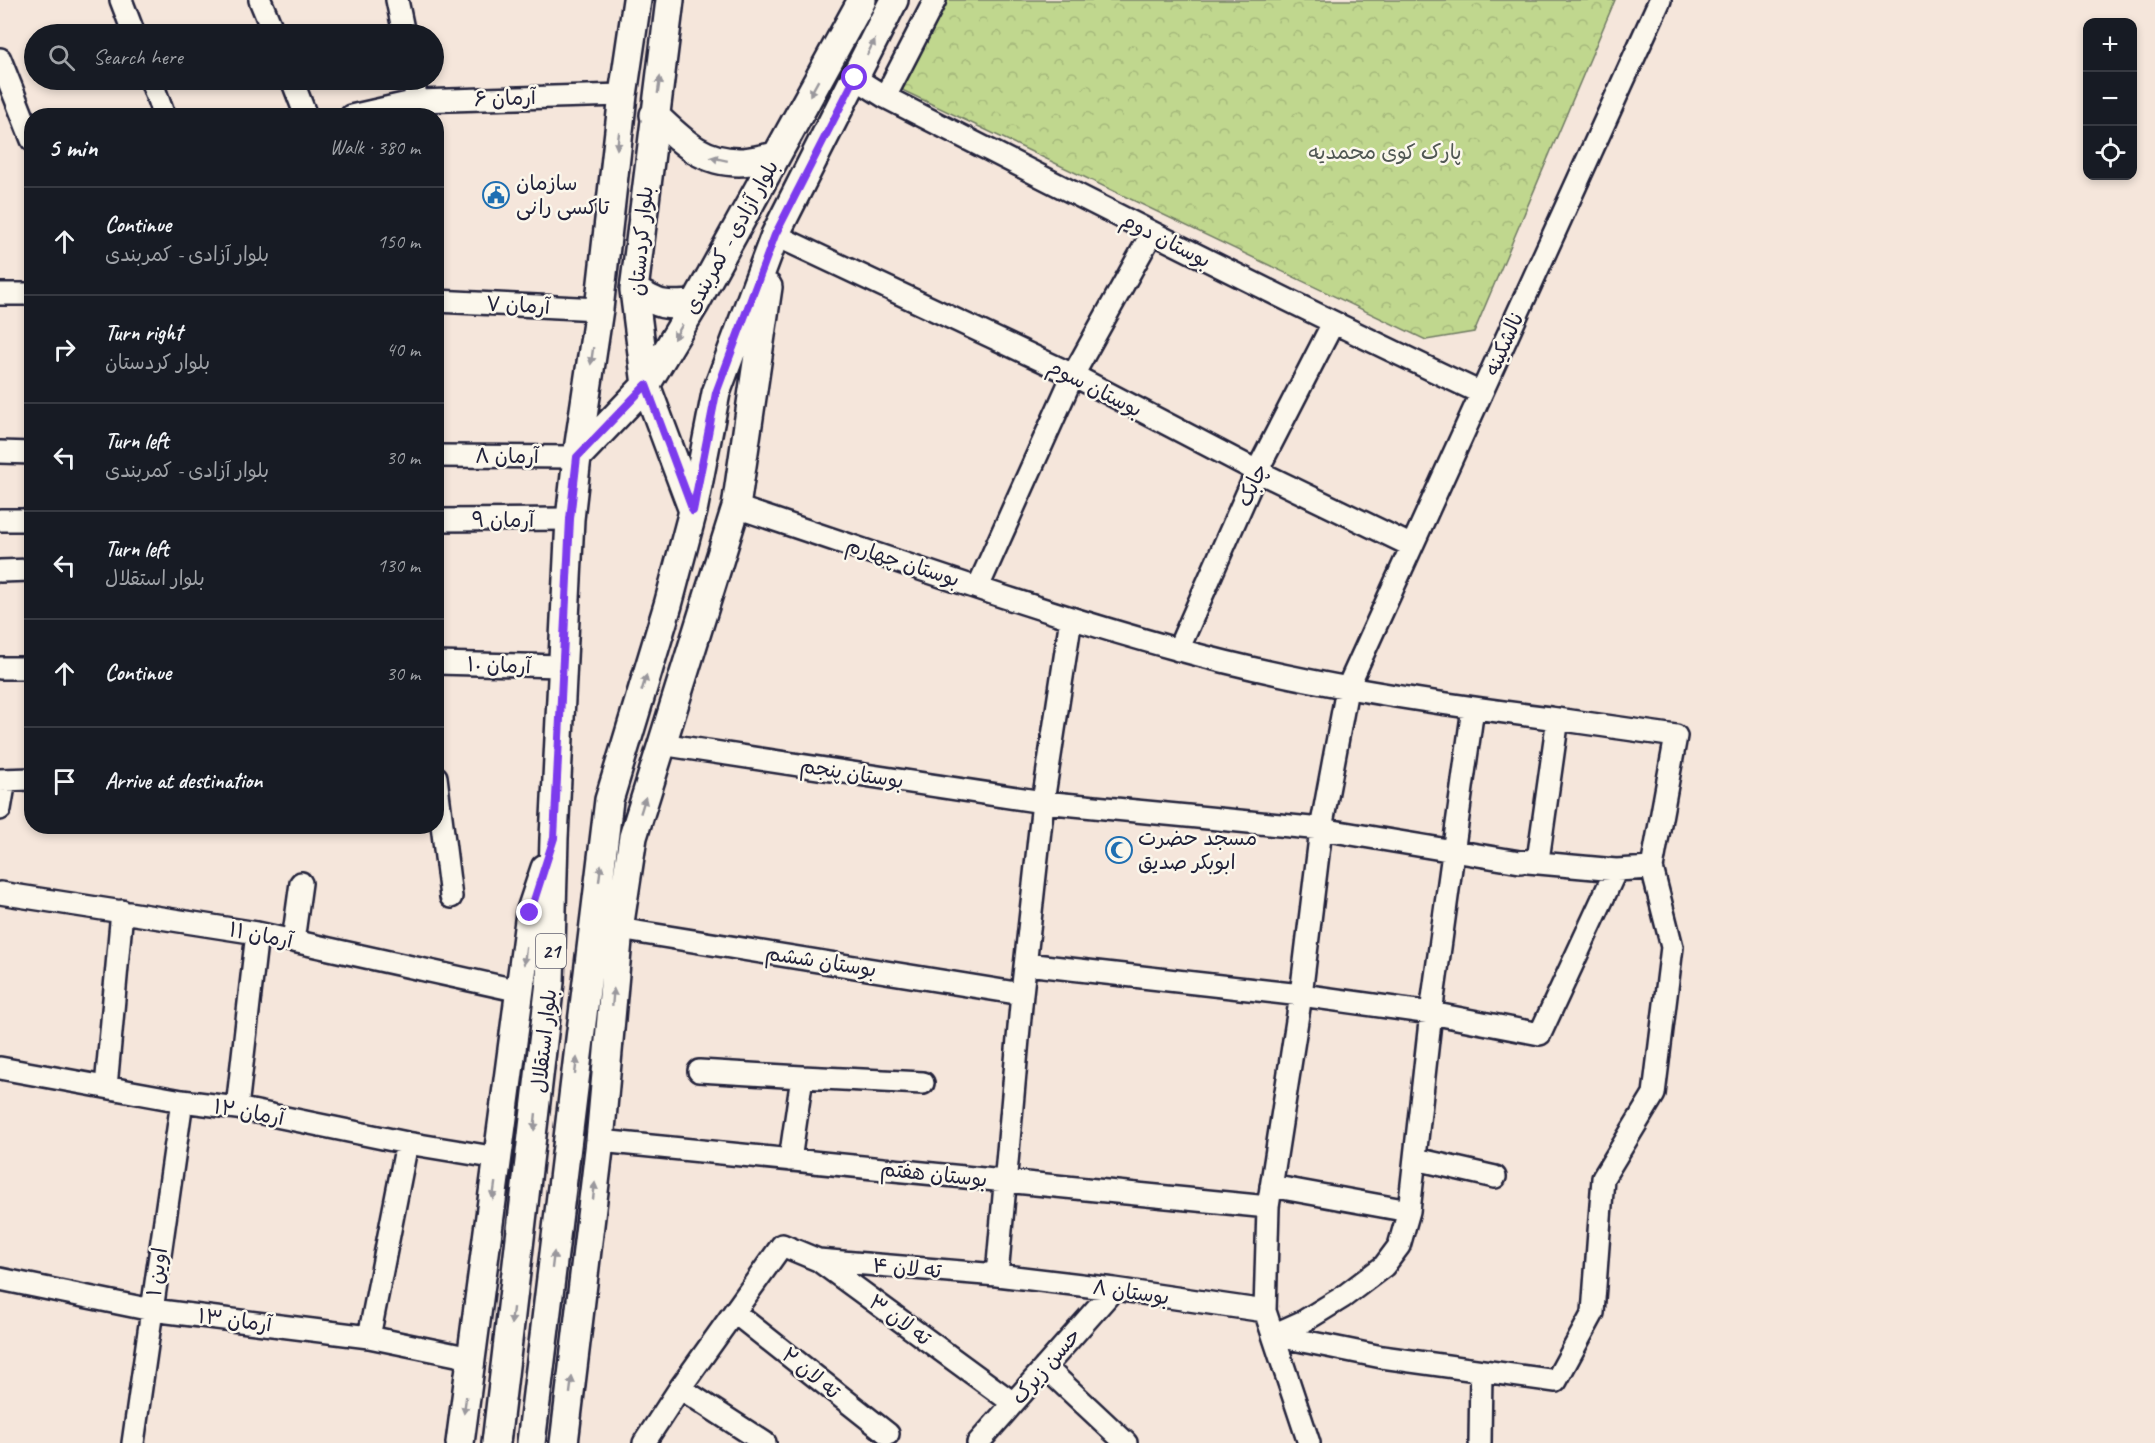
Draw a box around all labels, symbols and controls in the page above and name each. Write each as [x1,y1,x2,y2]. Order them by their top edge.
map controls [2083,18,2137,180]
button: + [2083,18,2137,72]
search box [24,24,444,90]
one-way arrow [866,38,875,55]
icon: search [45,41,78,74]
text: Search here [93,43,183,71]
route start [841,64,867,90]
button: − [2083,72,2137,126]
one-way arrow [654,75,663,94]
one-way arrow [809,80,819,97]
street label: آرمان ۶ [474,84,537,112]
button: locate [2083,126,2137,180]
text: 5 min [48,131,97,164]
one-way arrow [613,132,623,151]
text: Walk · 380 m [330,135,420,160]
park label: پارک کوی محمدیه [1308,139,1462,165]
one-way arrow [709,154,728,163]
street label: بلوار آزادی - کمربندی [678,155,784,319]
place label: سازمان تاکسی رانی [516,170,610,221]
public building icon: سازمان تاکسی رانی [481,180,511,210]
street label: بلوار کردستان [623,185,659,297]
street label: بوستان دوم [1116,206,1215,276]
text: Continue [105,211,171,239]
icon: ahead [48,225,81,258]
text: 150 m [377,229,420,254]
text: بلوار آزادی - کمربندی [105,242,269,267]
street label: آرمان ۷ [485,290,552,320]
street label: نالشکینه [1479,308,1529,380]
text: Turn right [105,319,182,347]
one-way arrow [673,324,684,340]
icon: right [48,333,81,366]
text: 40 m [386,337,420,362]
one-way arrow [587,346,596,365]
text: بلوار کردستان [105,350,210,375]
street label: بوستان سوم [1042,353,1146,425]
text: Turn left [105,427,169,455]
icon: left [48,441,81,474]
street label: آرمان ۸ [475,443,540,469]
text: 30 m [386,445,420,470]
text: بلوار آزادی - کمربندی [105,458,269,483]
street label: چابک [1231,459,1273,511]
street label: آرمان ۹ [472,507,535,533]
street label: بوستان چهارم [842,531,963,595]
text: Turn left [105,535,169,563]
icon: left [48,549,81,582]
text: 130 m [377,553,420,578]
text: بلوار استقلال [105,566,205,591]
street label: آرمان ۱۰ [467,651,532,679]
icon: ahead [48,657,81,690]
text: Continue [105,659,171,687]
text: 30 m [386,661,420,686]
one-way arrow [640,674,649,692]
street label: بوستان پنجم [798,752,906,797]
icon: arrive [48,765,81,798]
text: Arrive at destination [105,767,262,795]
one-way arrow [639,796,648,814]
place label: مسجد حضرت ابوبکر صدیق [1138,825,1257,875]
mosque icon: مسجد حضرت ابوبکر صدیق [1104,835,1134,865]
one-way arrow [596,863,605,882]
route end [516,899,542,925]
street label: آرمان ۱۱ [227,916,296,954]
road number: 21 [536,934,566,968]
street label: بوستان ششم [763,939,878,986]
one-way arrow [520,946,529,965]
street label: بلوار استقلال [526,988,562,1094]
one-way arrow [608,988,618,1007]
one-way arrow [572,1057,581,1076]
street label: آرمان ۱۲ [212,1093,287,1131]
one-way arrow [530,1113,539,1132]
street label: بوستان هفتم [879,1155,989,1196]
one-way arrow [489,1181,498,1200]
one-way arrow [589,1182,599,1201]
street label: اوین ۱ [141,1246,173,1298]
one-way arrow [548,1250,558,1269]
street label: ته لان ۴ [871,1252,943,1284]
street label: بوستان ۸ [1091,1274,1171,1310]
street label: ته لان ۳ [864,1289,937,1352]
street label: آرمان ۱۳ [197,1303,274,1338]
one-way arrow [507,1307,516,1326]
street label: حسن زیرک [1006,1322,1086,1410]
street label: ته لان ۲ [777,1342,846,1405]
one-way arrow [566,1375,576,1394]
one-way arrow [461,1395,470,1414]

